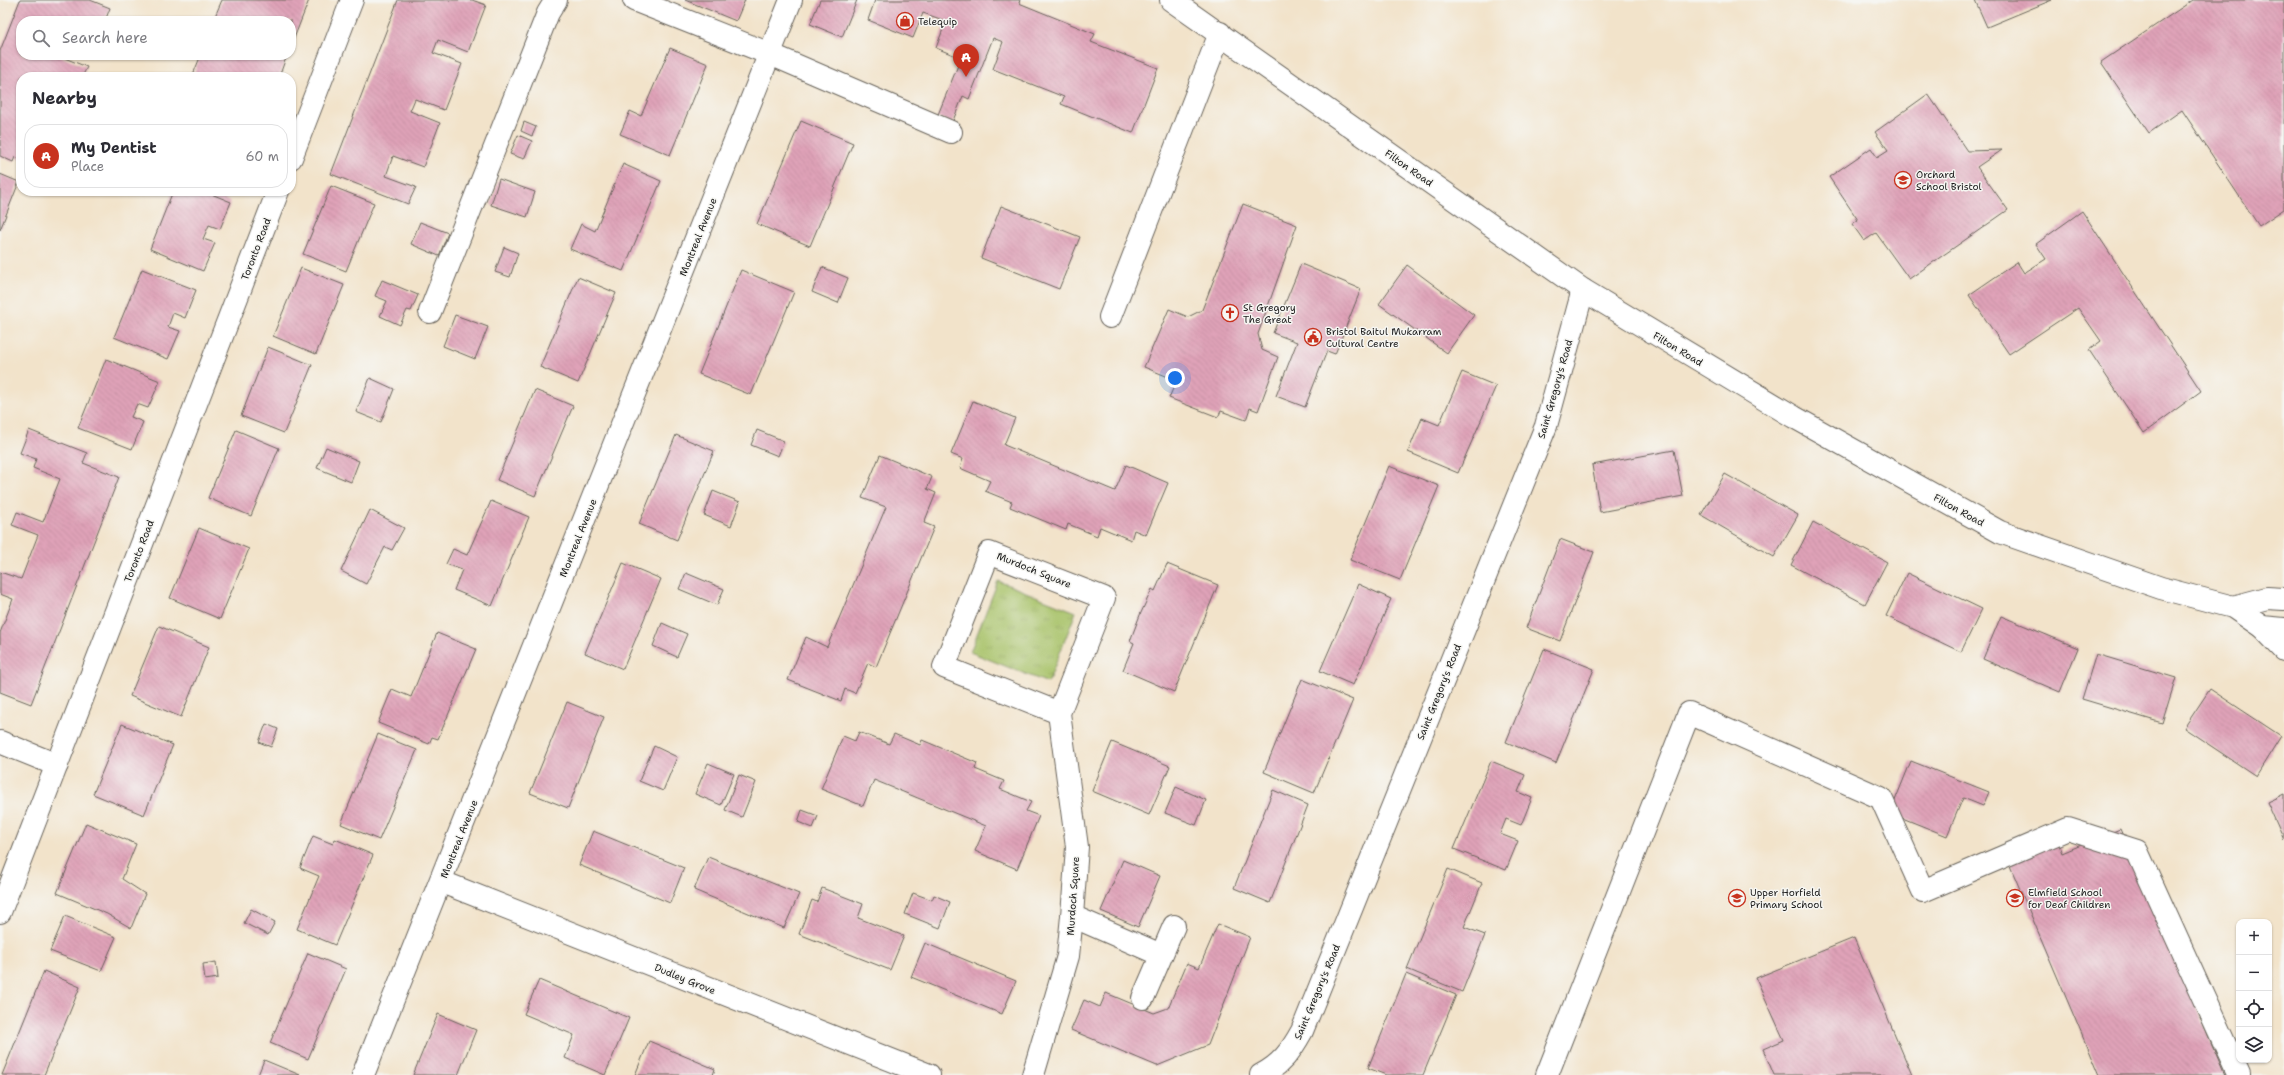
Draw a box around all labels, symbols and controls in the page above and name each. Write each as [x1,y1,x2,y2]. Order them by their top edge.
shop icon: Telequip [895,11,915,31]
place label: Telequip [918,15,957,28]
search box [16,16,296,60]
icon: search [30,27,52,49]
text: Search here [62,28,148,48]
pin: A [953,44,979,77]
text: Nearby [32,87,97,109]
text: My Dentist [71,138,157,158]
street label: Filton Road [1382,147,1436,190]
text: A [41,148,51,165]
text: 60 m [246,148,279,165]
text: Place [71,158,104,175]
place label: Orchard School Bristol [1916,168,1982,193]
school or university icon: Orchard School Bristol [1893,170,1913,190]
street label: Montreal Avenue [676,196,720,278]
street label: Toronto Road [238,215,274,282]
place label: St Gregory The Great [1243,301,1296,326]
church icon: St Gregory The Great [1220,303,1240,323]
place label: Bristol Baitul Mukarram Cultural Centre [1326,325,1442,350]
public building icon: Bristol Baitul Mukarram Cultural Centre [1303,327,1323,347]
street label: Filton Road [1651,329,1706,369]
street label: Saint Gregory's Road [1535,337,1576,440]
your location [1165,368,1185,388]
street label: Filton Road [1931,491,1987,530]
street label: Montreal Avenue [556,497,600,579]
street label: Toronto Road [121,517,157,584]
street label: Murdoch Square [995,549,1073,591]
street label: Saint Gregory's Road [1414,641,1464,742]
street label: Montreal Avenue [437,798,481,880]
street label: Murdoch Square [1064,856,1082,936]
place label: Upper Horfield Primary School [1750,886,1822,911]
place label: Elmfield School for Deaf Children [2028,886,2110,911]
school or university icon: Upper Horfield Primary School [1727,888,1747,908]
school or university icon: Elmfield School for Deaf Children [2005,888,2025,908]
map controls [2236,919,2272,1063]
button: + [2236,919,2272,955]
street label: Saint Gregory's Road [1291,942,1343,1042]
button: − [2236,955,2272,991]
street label: Dudley Grove [652,961,718,997]
button: locate [2236,991,2272,1027]
button: layers [2236,1027,2272,1063]

